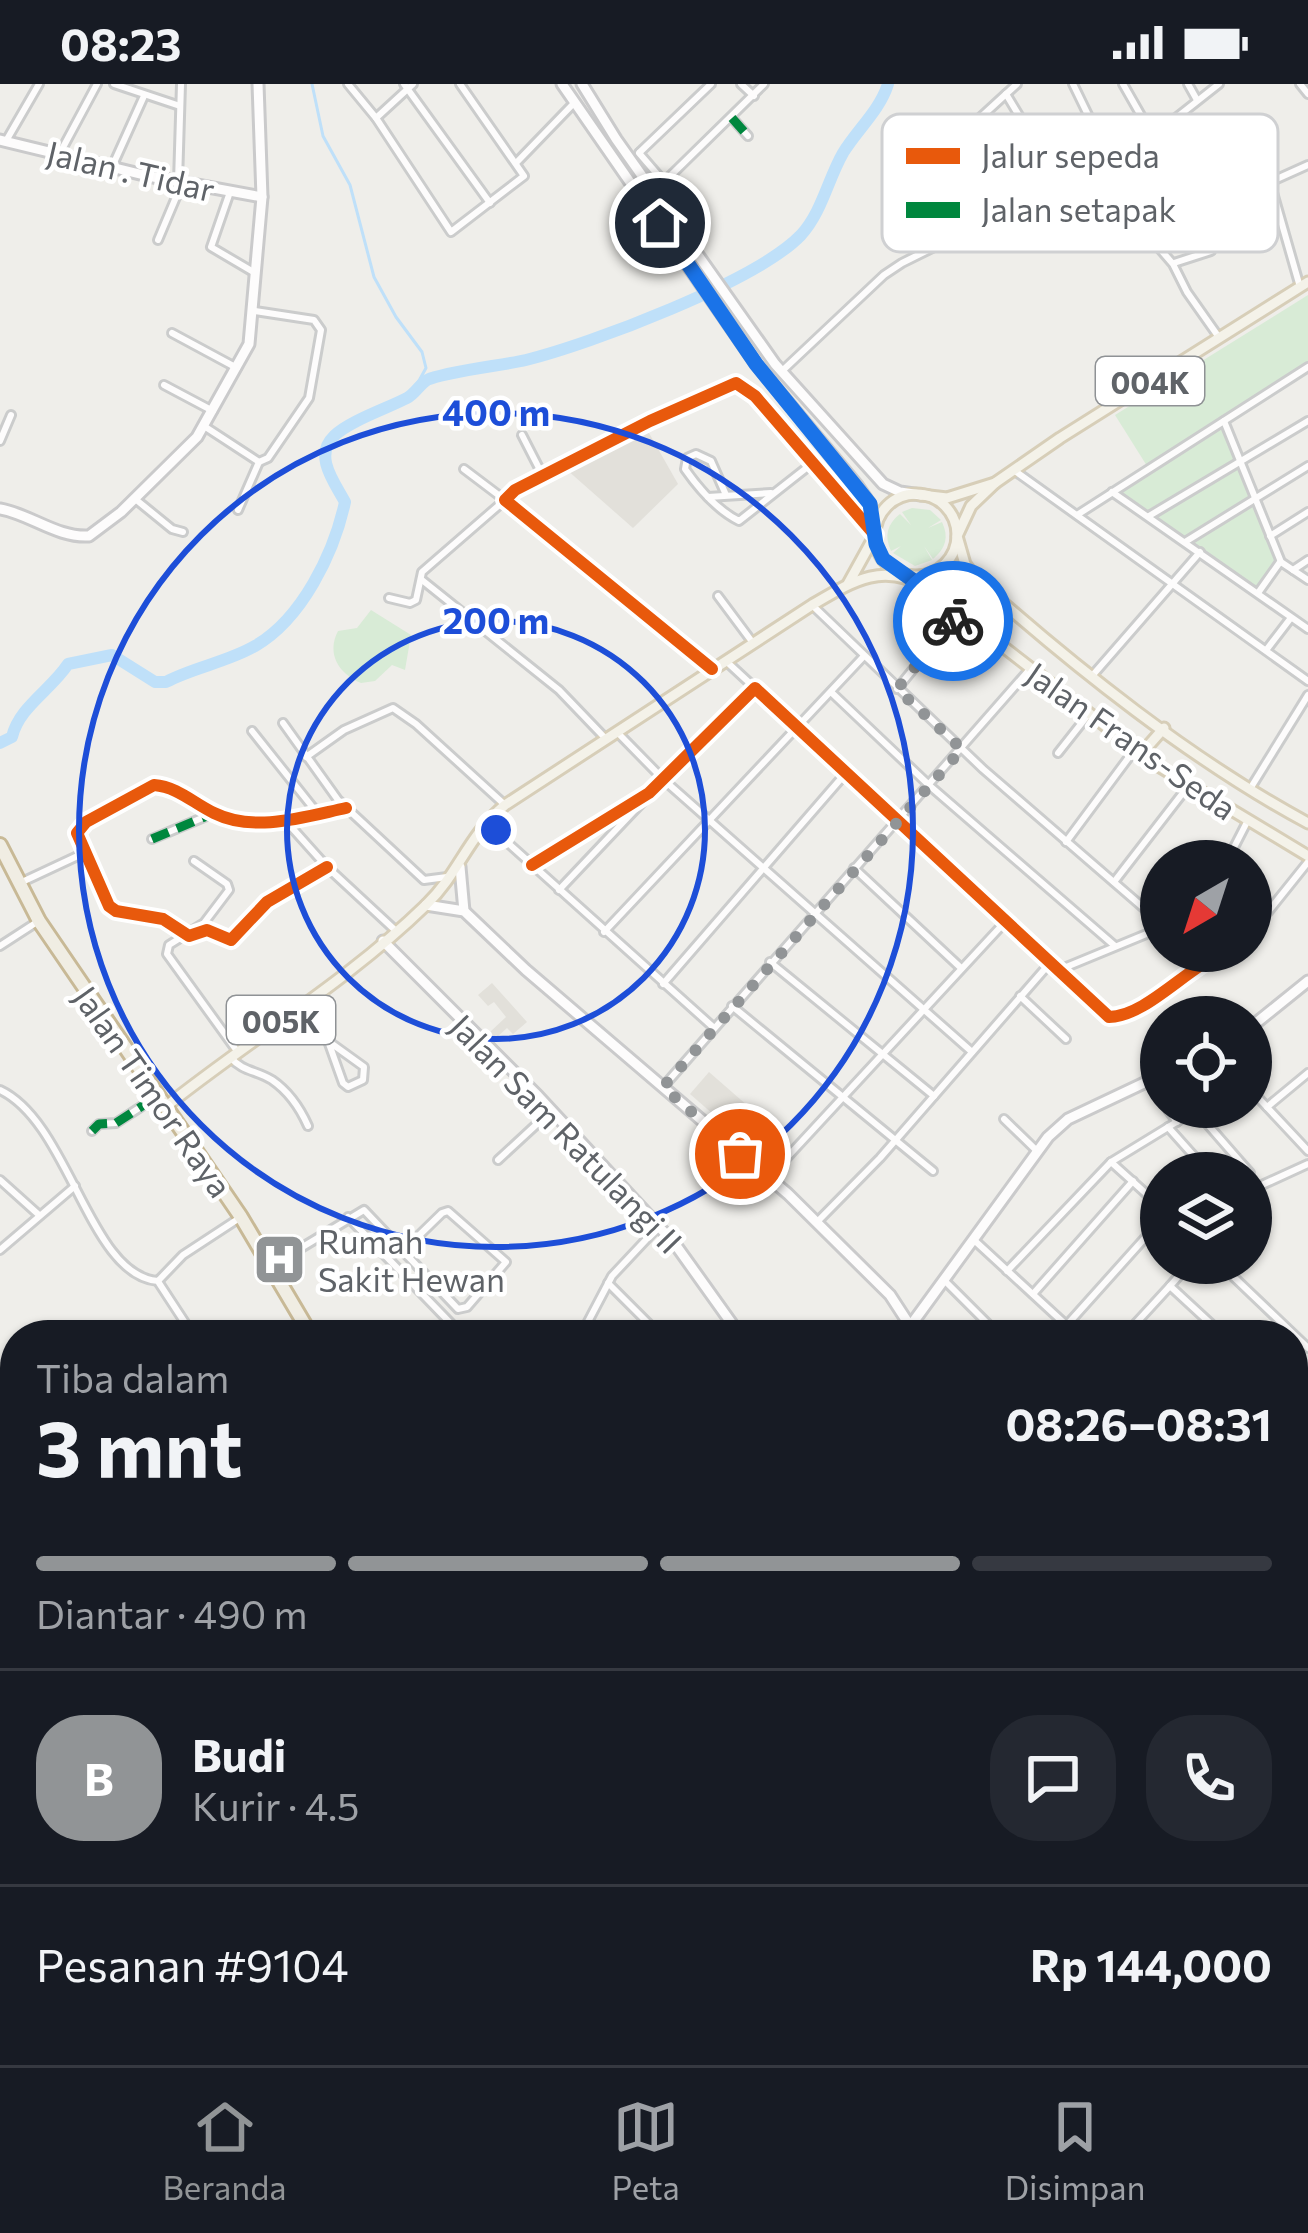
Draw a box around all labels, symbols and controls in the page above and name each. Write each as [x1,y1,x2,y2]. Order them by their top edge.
text: 08:23 [60,15,181,70]
legend [882,114,1278,252]
street label: Jalan . Tidar [43,131,219,209]
text: Jalur sepeda [981,134,1160,175]
pin [609,172,711,274]
text: Jalan setapak [981,188,1176,229]
icon: home [627,190,693,256]
road number: 004K [1096,357,1204,405]
text: 400 m [442,389,550,433]
courier [893,561,1013,681]
icon: bike [920,588,986,654]
text: 200 m [443,597,549,641]
street label: Jalan Frans-Seda [1019,652,1245,828]
centre of rings [475,809,517,851]
north arrow [1140,840,1272,972]
map controls [1140,840,1272,1284]
street label: Jalan Timor Raya [66,978,242,1204]
road number: 005K [227,996,335,1044]
button: locate [1140,996,1272,1128]
street label: Jalan Sam Ratulangi II [442,1005,692,1261]
pin [689,1103,791,1205]
icon: bag [707,1121,773,1187]
button: layers [1140,1152,1272,1284]
place label: Rumah Sakit Hewan [318,1220,505,1299]
hospital icon: Rumah Sakit Hewan [251,1231,307,1287]
text: Tiba dalam [36,1353,229,1401]
text: 08:26–08:31 [1005,1395,1272,1450]
text: 3 mnt [36,1398,242,1493]
text: Diantar · 490 m [36,1589,308,1637]
button: chat [990,1715,1116,1841]
button: phone [1146,1715,1272,1841]
text: Budi [192,1726,286,1781]
text: B [84,1750,114,1805]
text: Kurir · 4.5 [192,1781,360,1829]
text: Pesanan #9104 [36,1936,349,1991]
text: Rp 144,000 [1030,1936,1272,1991]
tab: Beranda [163,2094,287,2207]
tab: Peta [612,2094,680,2207]
tab: Disimpan [1005,2094,1145,2207]

